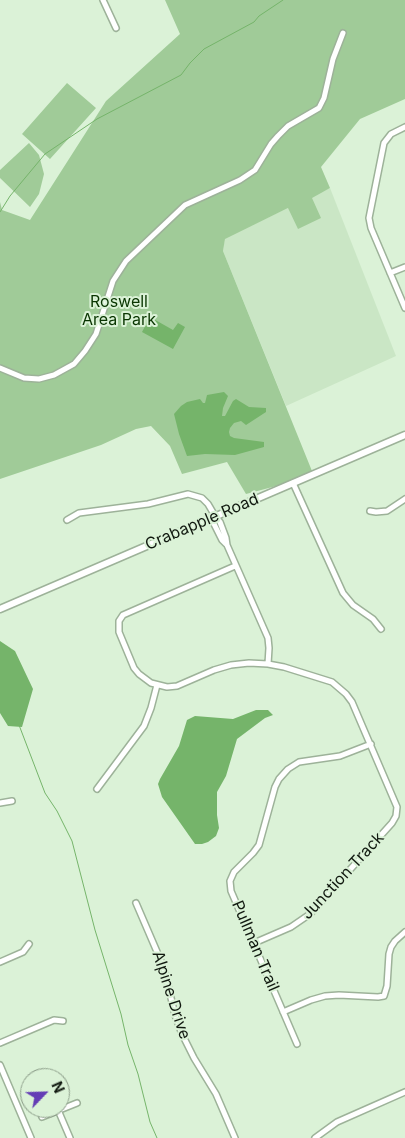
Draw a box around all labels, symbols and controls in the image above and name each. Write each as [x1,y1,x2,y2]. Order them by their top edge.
park label: Roswell Area Park [82,292,156,330]
street label: Crabapple Road [142,489,262,555]
street label: Junction Track [298,828,388,924]
street label: Pullman Trail [227,898,283,994]
street label: Alpine Drive [148,948,194,1042]
north arrow [20,1068,70,1118]
text: N [48,1079,68,1095]

